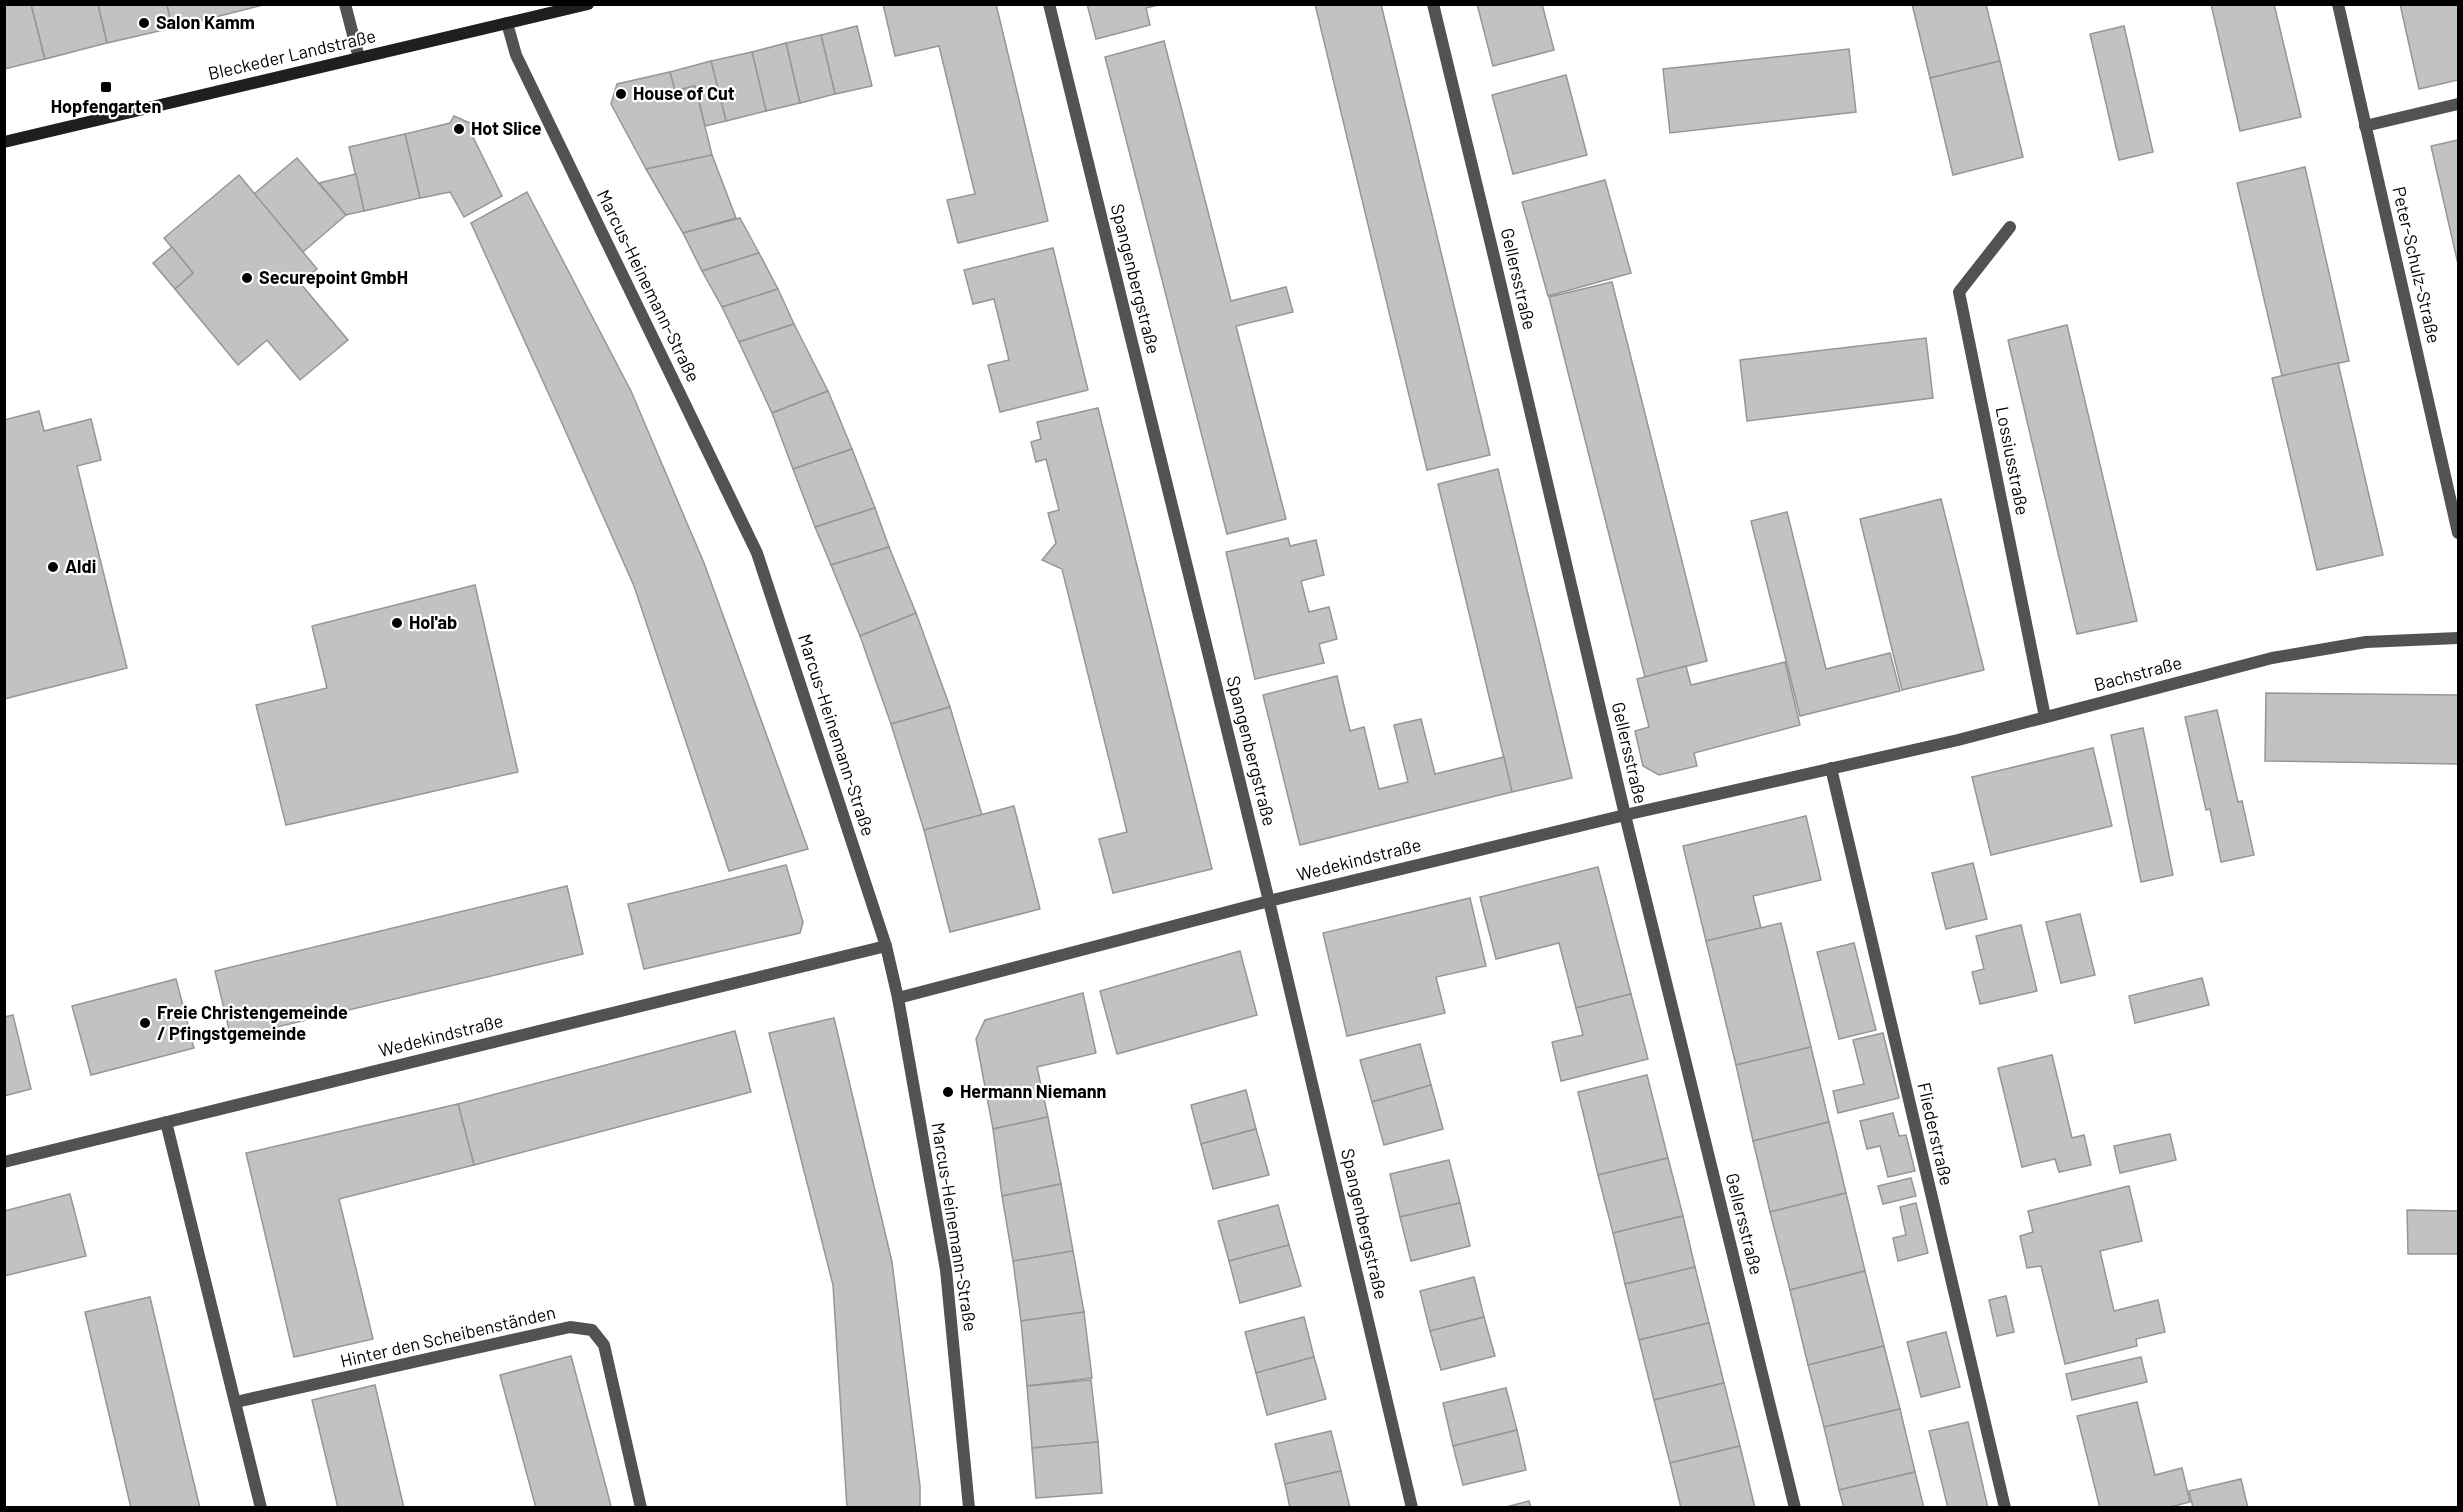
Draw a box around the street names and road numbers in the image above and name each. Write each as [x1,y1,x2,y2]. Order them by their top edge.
street label: Bleckeder Landstraße [206,24,378,84]
street label: Peter-Schulz-Straße [2388,184,2446,345]
street label: Marcus-Heinemann-Straße [593,186,705,385]
street label: Spangenbergstraße [1107,201,1165,356]
street label: Gellersstraße [1497,226,1541,332]
street label: Lossiusstraße [1992,405,2034,517]
street label: Marcus-Heinemann-Straße [794,631,880,839]
street label: Bachstraße [2091,651,2184,695]
street label: Spangenbergstraße [1223,673,1281,828]
street label: Gellersstraße [1608,700,1652,806]
street label: Wedekindstraße [1294,833,1423,885]
street label: Wedekindstraße [376,1009,505,1061]
street label: Fliederstraße [1913,1080,1959,1187]
street label: Marcus-Heinemann-Straße [928,1121,982,1333]
street label: Spangenbergstraße [1337,1146,1393,1301]
street label: Gellersstraße [1722,1171,1768,1277]
street label: Hinter den Scheibenständen [338,1301,558,1372]

